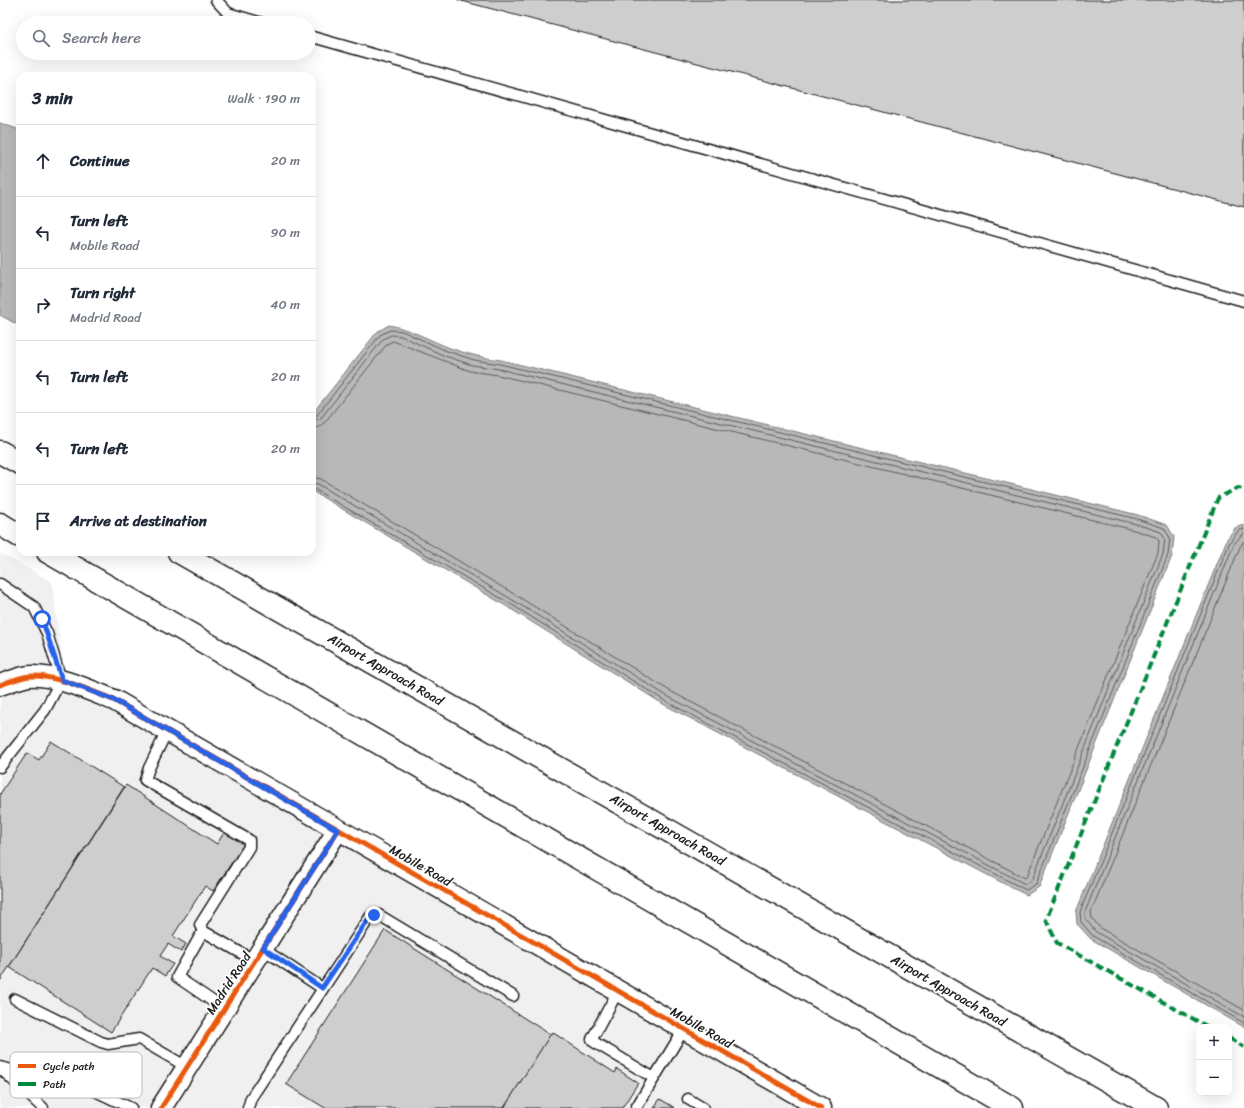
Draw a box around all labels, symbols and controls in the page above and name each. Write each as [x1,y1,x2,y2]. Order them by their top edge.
search box [16,16,316,60]
text: Search here [62,25,141,51]
icon: search [30,27,52,49]
text: 3 min [32,83,73,113]
text: Walk · 190 m [227,87,300,110]
text: Continue [70,148,130,174]
text: 20 m [271,149,300,172]
icon: ahead [32,150,54,172]
text: Turn left [70,208,128,234]
text: 90 m [270,221,300,244]
icon: left [32,222,54,244]
text: Mobile Road [70,234,139,257]
text: Turn right [70,280,135,306]
text: 40 m [270,293,300,316]
icon: right [32,294,54,316]
text: Madrid Road [70,306,141,329]
text: Turn left [70,364,128,390]
text: 20 m [271,365,300,388]
icon: left [32,366,54,388]
text: Turn left [70,436,128,462]
text: 20 m [271,437,300,460]
icon: left [32,438,54,460]
text: Arrive at destination [70,508,207,534]
icon: arrive [32,510,54,532]
route start [33,610,51,628]
street label: Airport Approach Road [323,626,449,713]
street label: Airport Approach Road [605,786,731,873]
street label: Mobile Road [385,838,457,893]
route end [365,906,383,924]
street label: Madrid Road [199,946,258,1019]
street label: Airport Approach Road [886,947,1012,1034]
street label: Mobile Road [666,1000,738,1055]
map controls [1196,1024,1232,1096]
button: + [1196,1024,1232,1060]
legend [10,1052,142,1098]
text: Cycle path [43,1057,95,1076]
button: − [1196,1060,1232,1096]
text: Path [43,1075,66,1094]

